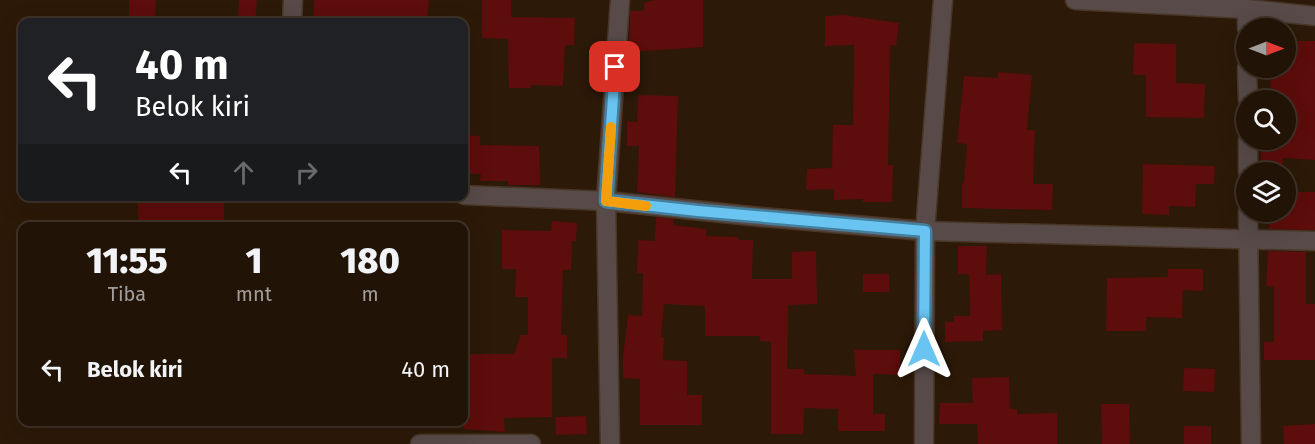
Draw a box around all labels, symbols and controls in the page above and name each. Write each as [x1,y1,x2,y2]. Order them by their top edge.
north arrow [1236,18,1296,78]
map controls [1236,18,1296,222]
text: 40 m [135,40,229,90]
pin [589,41,640,92]
icon: left [36,42,114,120]
icon: arrive [598,50,631,83]
button: search [1236,90,1296,150]
text: Belok kiri [135,91,250,123]
icon: left [164,156,197,189]
icon: ahead [227,156,260,189]
icon: right [290,156,323,189]
button: layers [1236,162,1296,222]
text: 11:55 [86,239,168,283]
text: 1 [245,239,262,283]
text: 180 [340,239,400,283]
text: Tiba [108,282,146,306]
text: mnt [236,282,272,306]
text: m [361,282,379,306]
position arrow [892,317,956,381]
icon: left [36,353,69,386]
text: Belok kiri [87,356,183,383]
text: 40 m [401,356,450,383]

